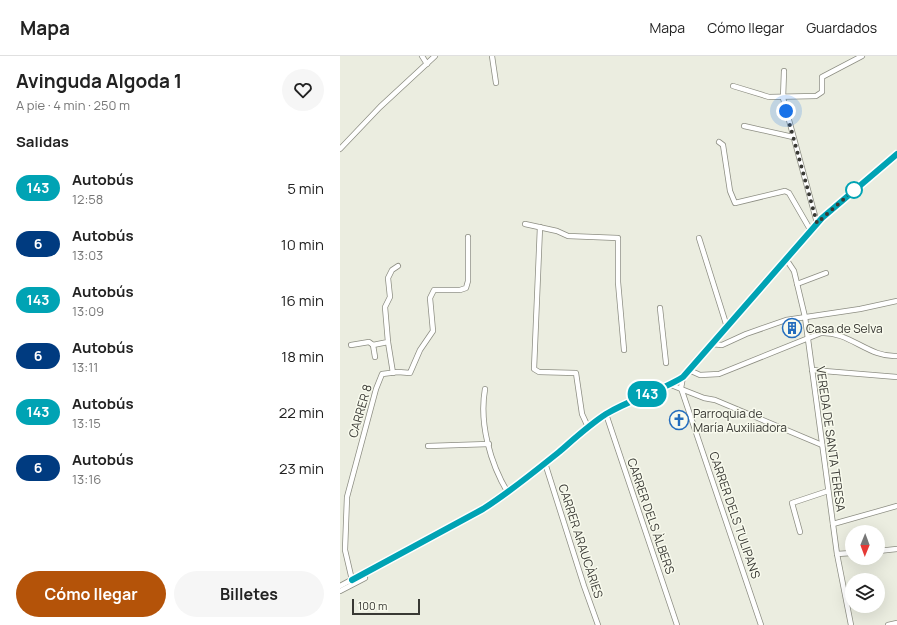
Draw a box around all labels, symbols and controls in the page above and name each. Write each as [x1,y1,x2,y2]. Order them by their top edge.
text: Mapa [20,15,70,41]
text: Mapa [650,18,685,37]
text: Cómo llegar [707,18,784,37]
text: Guardados [806,18,877,37]
text: Avinguda Algoda 1 [16,68,182,94]
button: heart [282,69,324,111]
text: A pie · 4 min · 250 m [16,96,130,114]
your location [776,101,796,121]
text: Salidas [16,131,69,152]
text: Autobús [72,169,134,190]
text: 143 [27,178,49,197]
text: 5 min [287,178,324,199]
unlabelled marker [845,181,863,199]
text: 12:58 [72,190,103,208]
text: Autobús [72,225,134,246]
text: 6 [34,234,42,253]
text: 10 min [281,234,324,255]
text: 13:03 [72,246,103,264]
text: Autobús [72,281,134,302]
text: 143 [27,290,49,309]
text: 16 min [281,290,324,311]
text: 13:09 [72,302,104,320]
building icon: Casa de Selva [781,317,803,339]
place label: Casa de Selva [806,320,883,337]
text: Autobús [72,337,134,358]
text: 6 [34,346,42,365]
text: 18 min [281,346,324,367]
text: 13:11 [72,358,98,376]
street label: VEREDA DE SANTA TERESA [812,365,850,513]
line badge: 143 [624,381,670,407]
street label: CARRER 8 [344,382,376,440]
text: 143 [636,384,658,403]
text: Autobús [72,393,134,414]
text: 143 [27,402,49,421]
text: 22 min [279,402,324,423]
place label: Parroquia de María Auxiliadora [693,405,787,436]
church icon: Parroquia de María Auxiliadora [668,409,690,431]
text: 13:15 [72,414,101,432]
text: Autobús [72,449,134,470]
street label: CARRER DELS TULIPANS [705,449,765,581]
street label: CARRER DELS ÀLBERS [623,456,679,576]
text: 6 [34,458,42,477]
text: 23 min [279,458,324,479]
text: 13:16 [72,470,101,488]
street label: CARRER ARAUCÀRIES [555,482,607,600]
north arrow [845,525,885,565]
map controls [845,525,885,613]
button: Cómo llegar [16,571,166,617]
button: Billetes [174,571,324,617]
button: layers [845,573,885,613]
scale bar [352,597,420,616]
text: 100 m [358,598,387,613]

